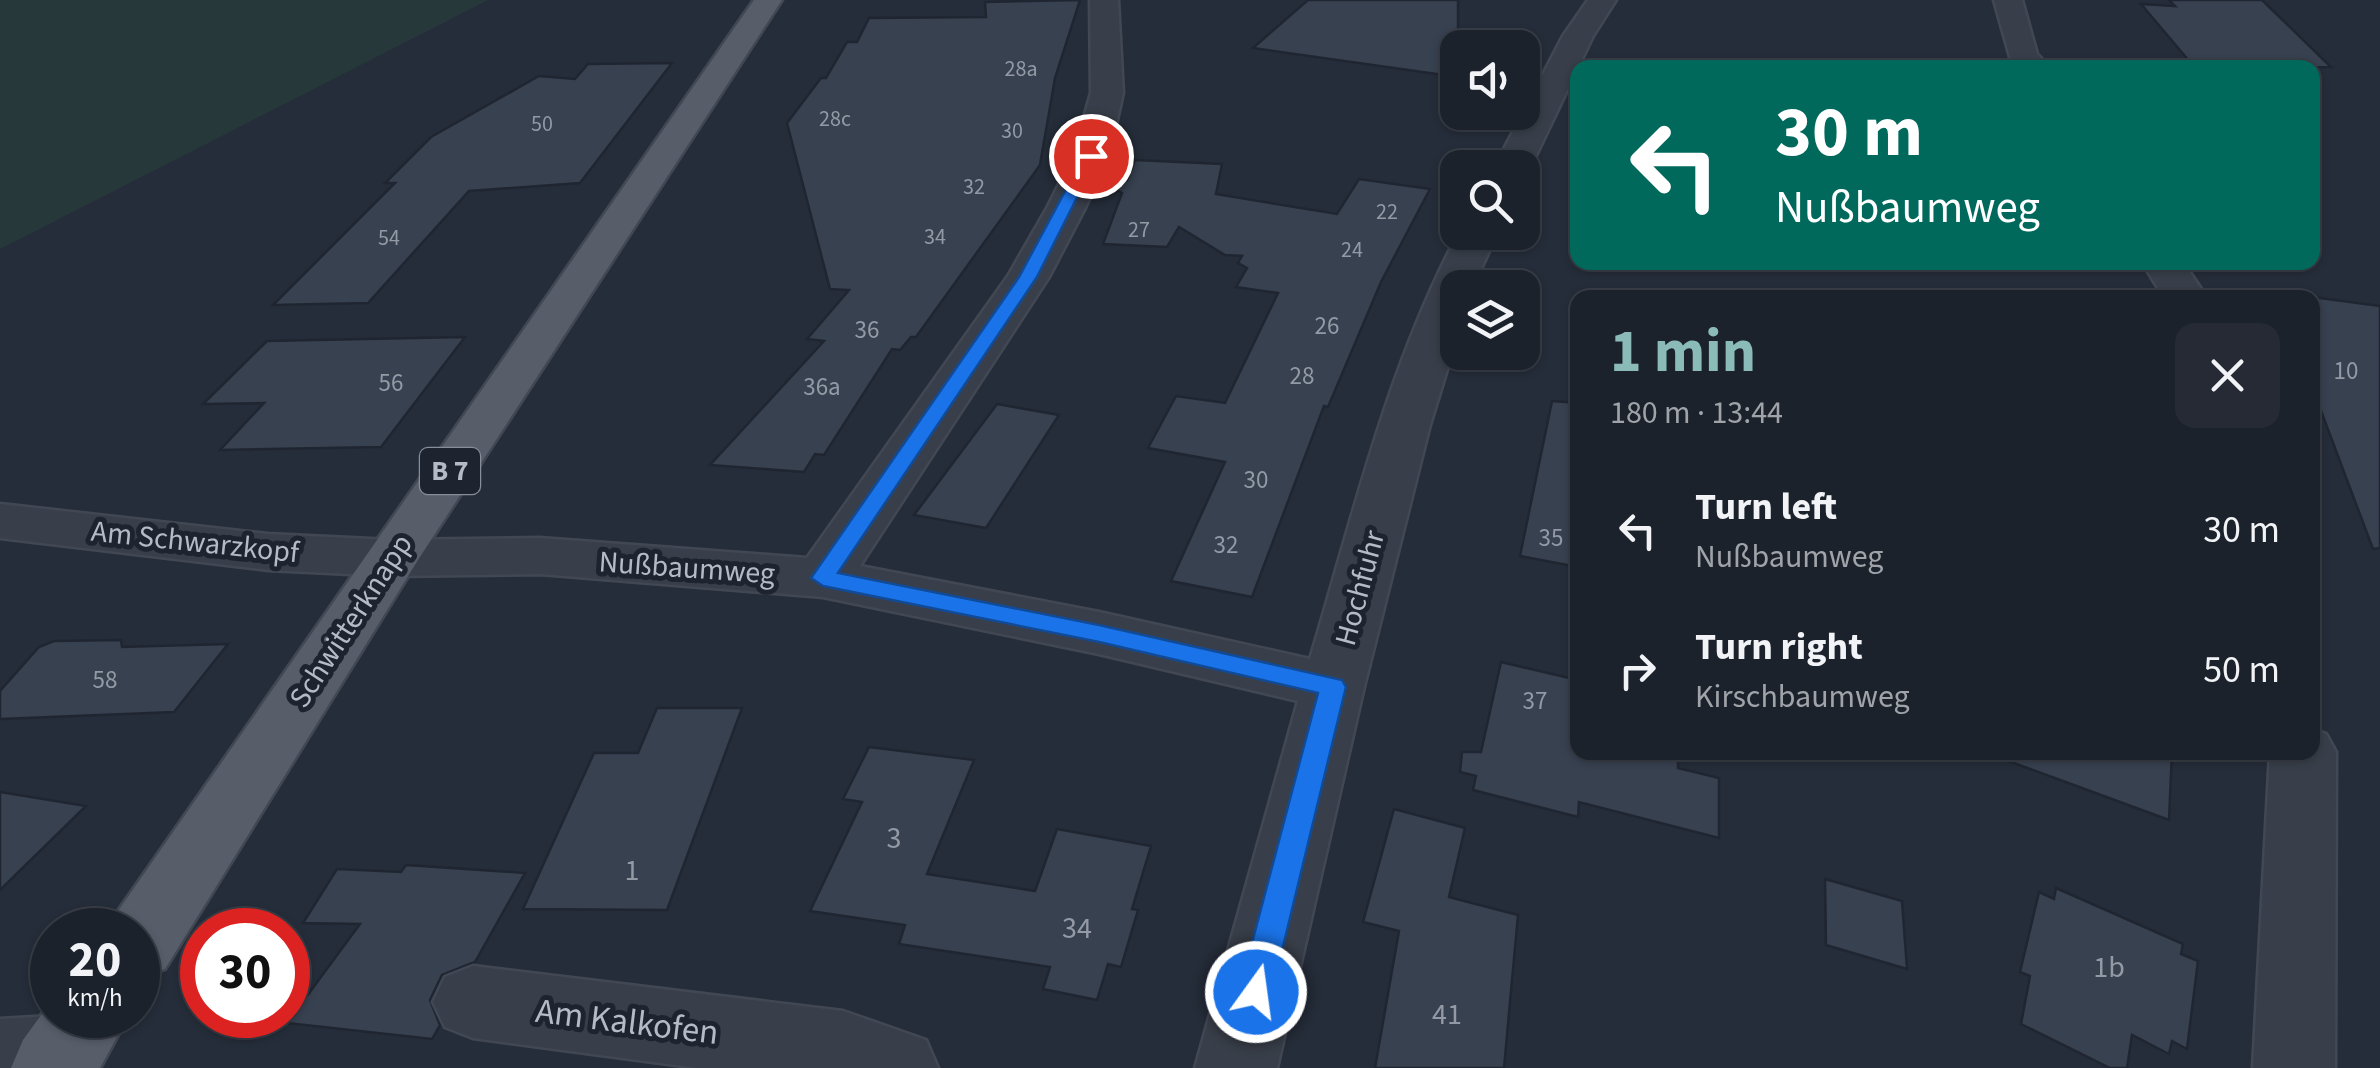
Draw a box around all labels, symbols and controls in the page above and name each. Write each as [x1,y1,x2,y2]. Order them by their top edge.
map controls [1440,30,1540,370]
button: sound [1440,30,1540,130]
house number: 28a [1005,53,1037,85]
text: 30 m [1775,83,1923,183]
icon: left [1610,100,1740,230]
house number: 28c [819,103,851,135]
house number: 50 [531,108,553,140]
pin [1049,114,1134,199]
house number: 30 [1001,115,1023,147]
icon: arrive [1064,129,1119,184]
button: search [1440,150,1540,250]
house number: 32 [963,171,985,203]
text: Nußbaumweg [1775,176,2040,240]
house number: 22 [1376,196,1398,228]
house number: 27 [1128,214,1150,246]
house number: 34 [924,221,946,253]
house number: 54 [378,222,400,254]
house number: 24 [1341,234,1363,266]
button: layers [1440,270,1540,370]
house number: 26 [1315,308,1339,344]
text: 1 min [1610,310,1756,395]
house number: 36 [855,312,879,348]
button: close [2175,323,2280,428]
house number: 10 [2334,353,2358,389]
house number: 28 [1290,358,1314,394]
house number: 56 [379,365,403,401]
house number: 36a [803,369,841,405]
text: 180 m · 13:44 [1610,390,1783,436]
road number: B 7 [420,448,480,494]
house number: 30 [1244,462,1268,498]
text: Turn left [1695,480,1837,534]
icon: left [1610,503,1665,558]
text: 30 m [2203,503,2280,557]
street label: Am Schwarzkopf [89,510,302,574]
house number: 35 [1539,520,1563,556]
street label: Hochfuhr [1324,525,1396,650]
street label: Schwitterknapp [279,526,423,716]
house number: 32 [1214,527,1238,563]
text: Nußbaumweg [1695,534,1883,580]
street label: Nußbaumweg [597,540,777,596]
text: Turn right [1695,620,1863,674]
icon: right [1610,643,1665,698]
text: 50 m [2203,643,2280,697]
house number: 58 [93,662,117,698]
text: Kirschbaumweg [1695,674,1910,720]
house number: 37 [1523,683,1547,719]
house number: 3 [887,817,901,860]
house number: 1 [625,849,639,892]
house number: 34 [1062,907,1092,950]
speed limit sign: 30 [180,908,310,1038]
text: 20 [69,925,121,996]
position arrow [1204,940,1308,1044]
house number: 1b [2093,946,2125,989]
text: km/h [67,980,123,1016]
street label: Am Kalkofen [533,986,721,1058]
house number: 41 [1432,993,1462,1036]

